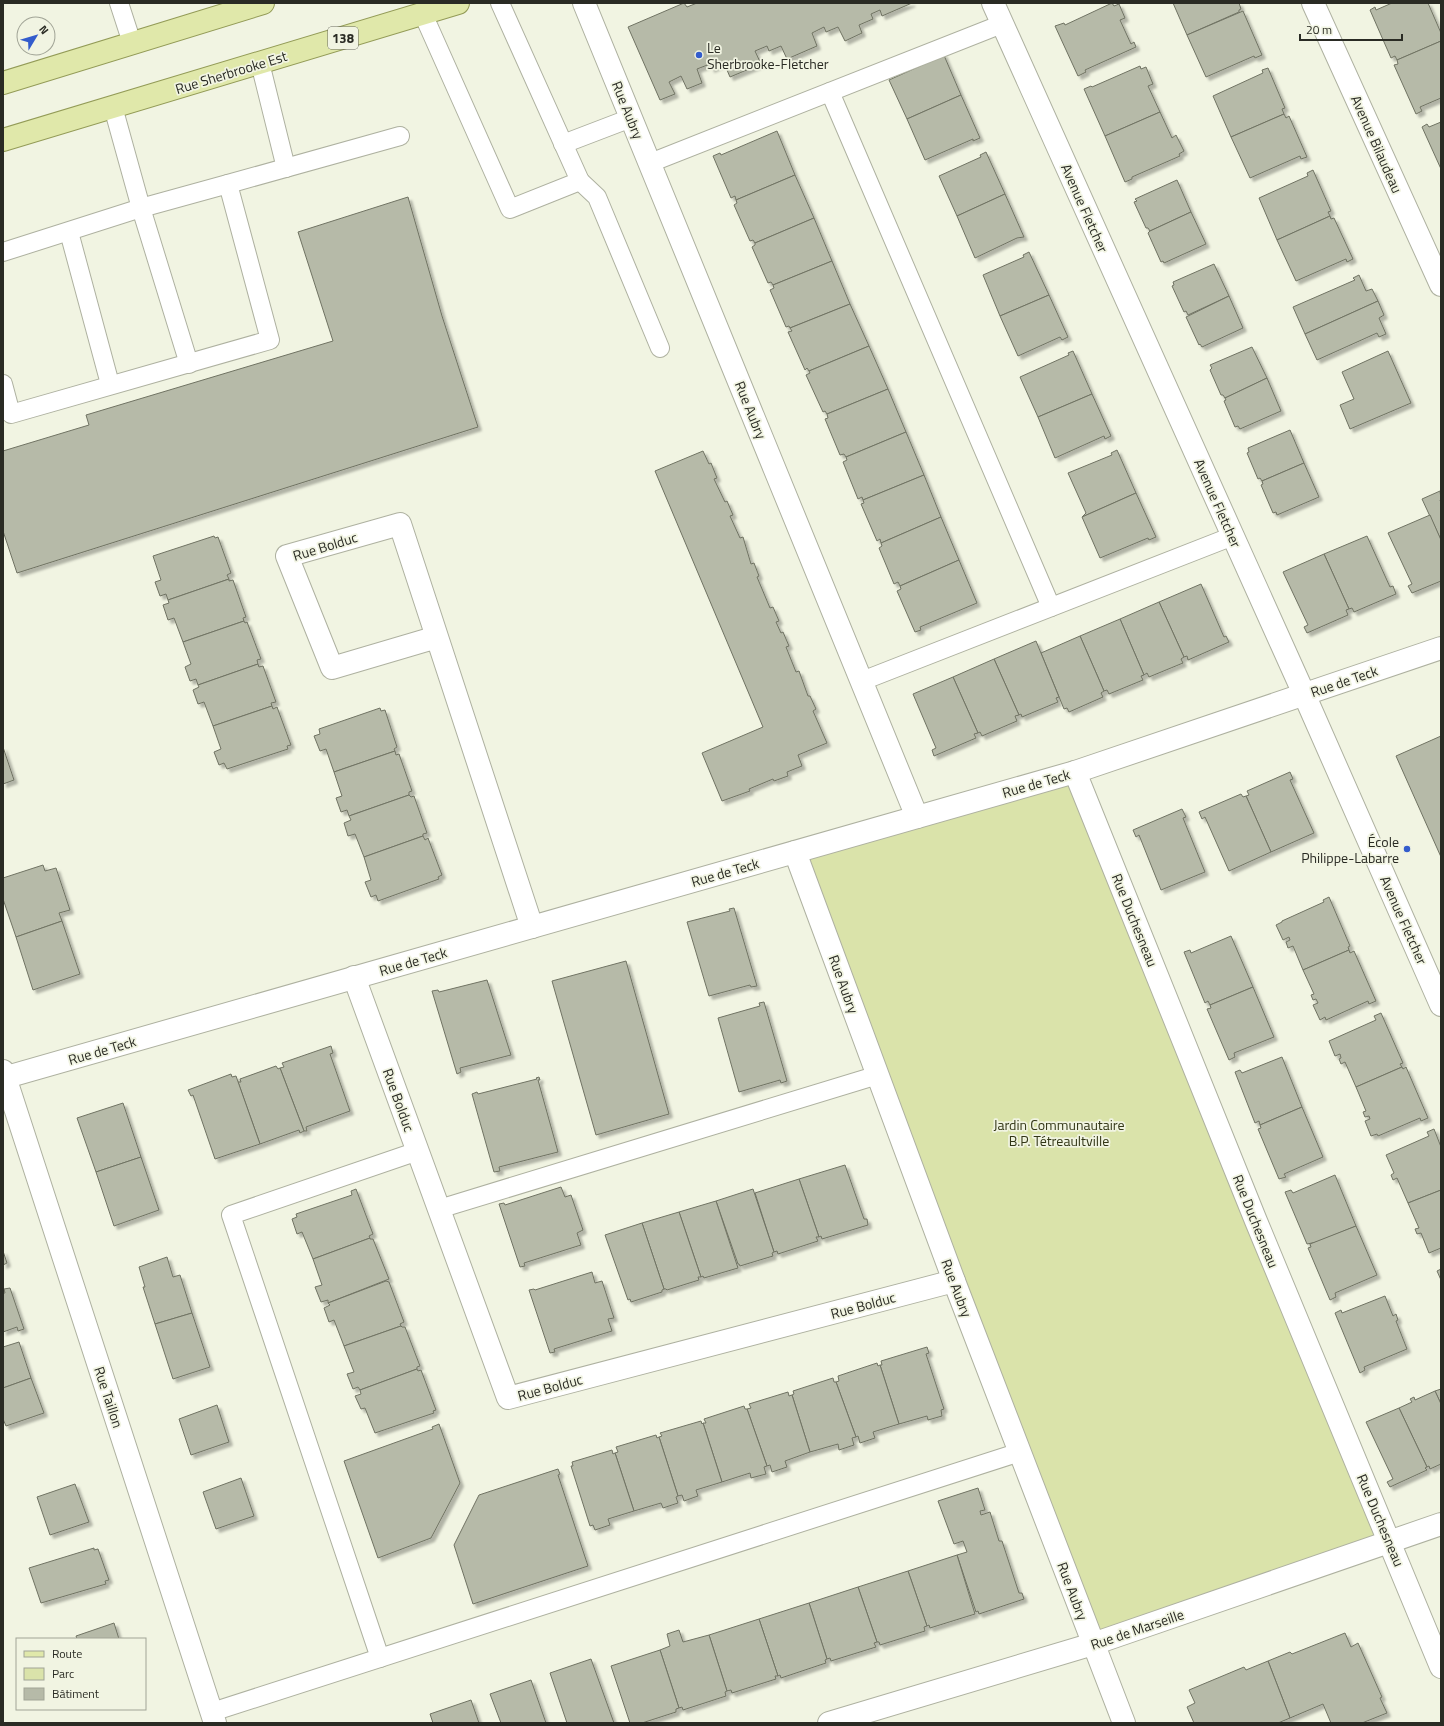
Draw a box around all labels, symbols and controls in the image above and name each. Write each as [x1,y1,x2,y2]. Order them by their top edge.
north arrow [16,16,56,56]
scale bar [1300,16,1402,42]
text: 20 m [1306,20,1332,39]
text: N [35,22,53,38]
road number: 138 [328,27,358,49]
place label: Le Sherbrooke-Fletcher [707,37,829,74]
street label: Rue Sherbrooke Est [173,45,290,99]
marker: Le Sherbrooke-Fletcher [694,50,704,60]
street label: Rue Aubry [607,78,649,142]
street label: Avenue Bilaudeau [1346,92,1408,196]
street label: Avenue Fletcher [1056,160,1114,256]
street label: Rue Aubry [730,378,772,442]
street label: Avenue Fletcher [1189,455,1247,551]
street label: Rue Bolduc [290,526,360,566]
street label: Rue de Teck [1308,660,1381,702]
street label: Rue de Teck [1000,763,1073,803]
place label: École Philippe-Labarre [1301,831,1399,868]
marker: École Philippe-Labarre [1402,844,1412,854]
street label: Rue de Teck [689,852,762,892]
street label: Rue Duchesneau [1107,870,1163,970]
street label: Avenue Fletcher [1375,872,1433,968]
street label: Rue de Teck [377,941,450,981]
street label: Rue Aubry [824,952,864,1016]
street label: Rue de Teck [66,1030,139,1070]
street label: Rue Bolduc [378,1065,420,1135]
park label: Jardin Communautaire B.P. Tétreaultville [993,1114,1125,1151]
street label: Rue Duchesneau [1228,1171,1284,1271]
street label: Rue Aubry [936,1256,978,1320]
street label: Rue Bolduc [828,1286,898,1324]
street label: Rue Taillon [89,1363,129,1431]
street label: Rue Bolduc [515,1368,585,1406]
street label: Rue Duchesneau [1352,1470,1410,1570]
street label: Rue Aubry [1052,1559,1094,1623]
street label: Rue de Marseille [1087,1603,1187,1655]
legend [16,1638,146,1710]
text: Route [52,1644,82,1663]
text: Parc [52,1664,74,1683]
text: Bâtiment [52,1684,100,1703]

